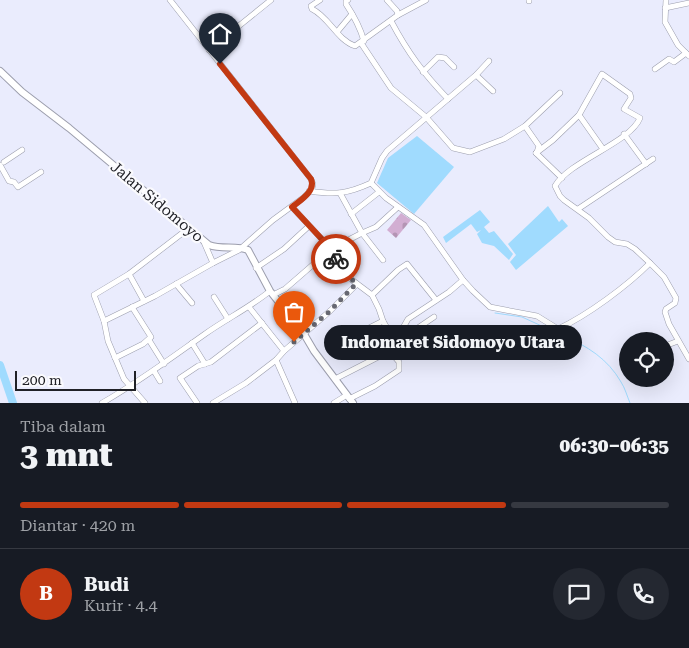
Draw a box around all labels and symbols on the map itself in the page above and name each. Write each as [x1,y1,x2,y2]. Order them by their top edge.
pin [199,13,241,64]
street label: Jalan Sidomoyo [107,158,207,246]
courier [311,234,361,284]
pin [273,291,315,342]
callout: Indomaret Sidomoyo Utara [324,324,582,360]
scale bar [15,368,136,391]

